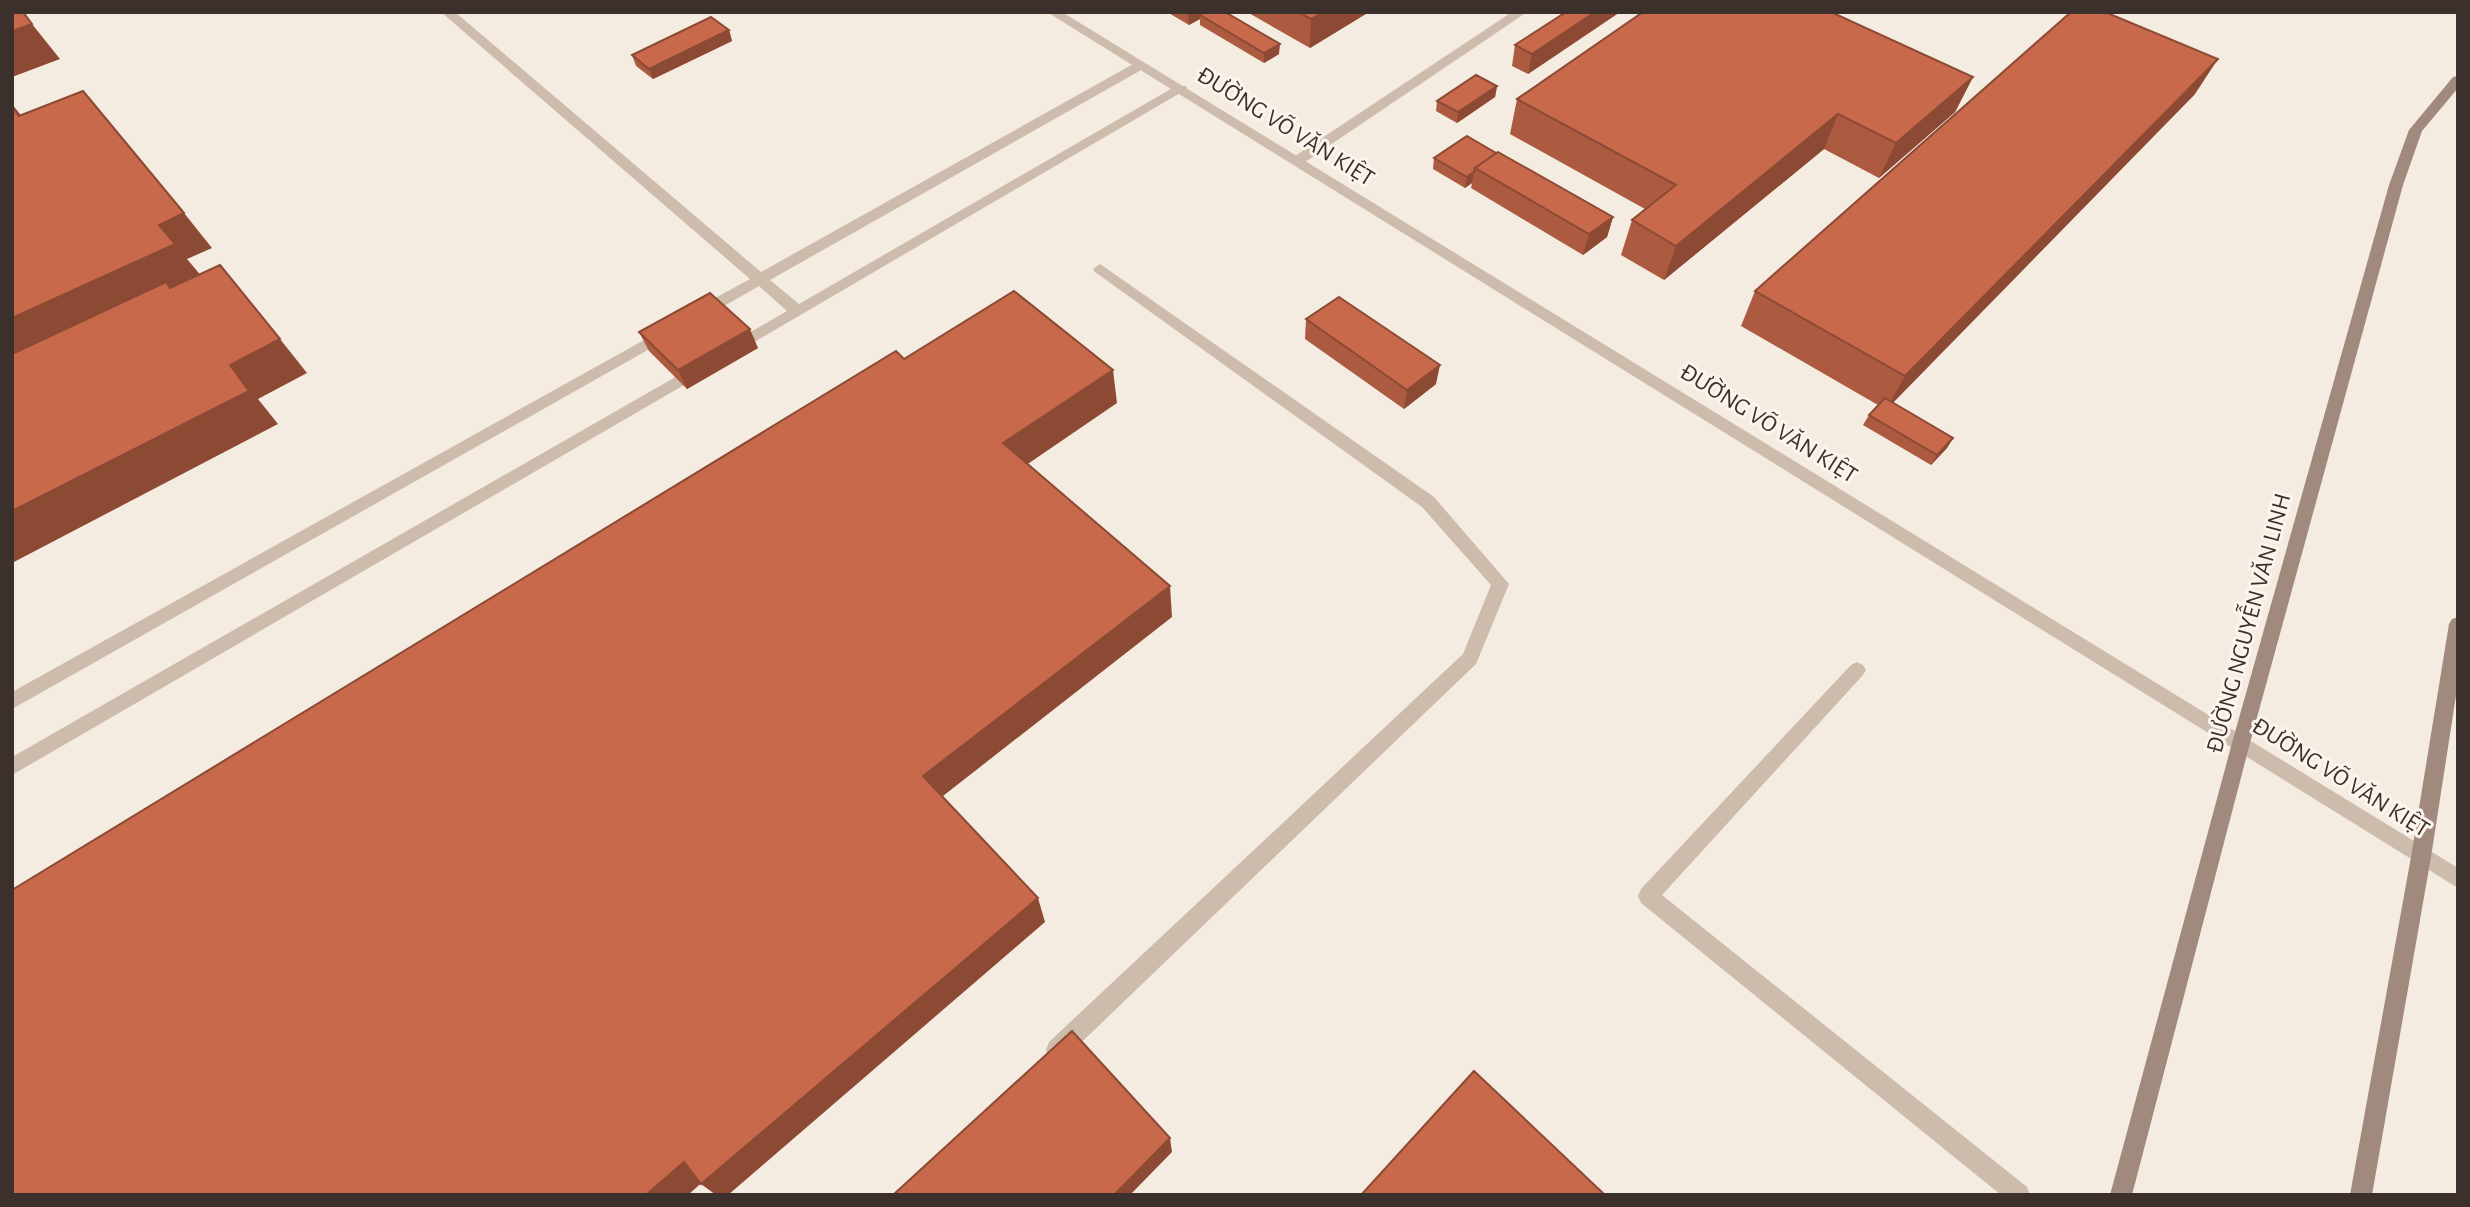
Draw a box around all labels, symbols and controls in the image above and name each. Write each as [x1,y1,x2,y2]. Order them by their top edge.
street label: ĐƯỜNG VÕ VĂN KIỆT [1193,61,1380,191]
street label: ĐƯỜNG VÕ VĂN KIỆT [1676,358,1863,488]
street label: ĐƯỜNG NGUYỄN VĂN LINH [2198,490,2295,756]
street label: ĐƯỜNG VÕ VĂN KIỆT [2248,712,2435,842]

